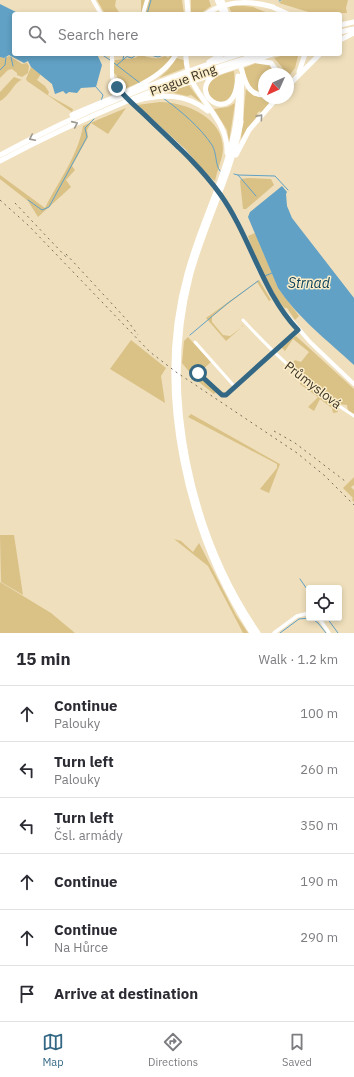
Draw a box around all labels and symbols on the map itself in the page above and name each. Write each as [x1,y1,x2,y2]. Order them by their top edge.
street label: Prague Ring [147,60,219,100]
north arrow [258,68,294,104]
route end [108,78,126,96]
one-way arrow [255,114,263,122]
one-way arrow [71,121,78,129]
one-way arrow [29,133,36,141]
water label: Strnad [288,274,331,292]
street label: Průmyslová [281,357,345,413]
route start [189,364,207,382]

